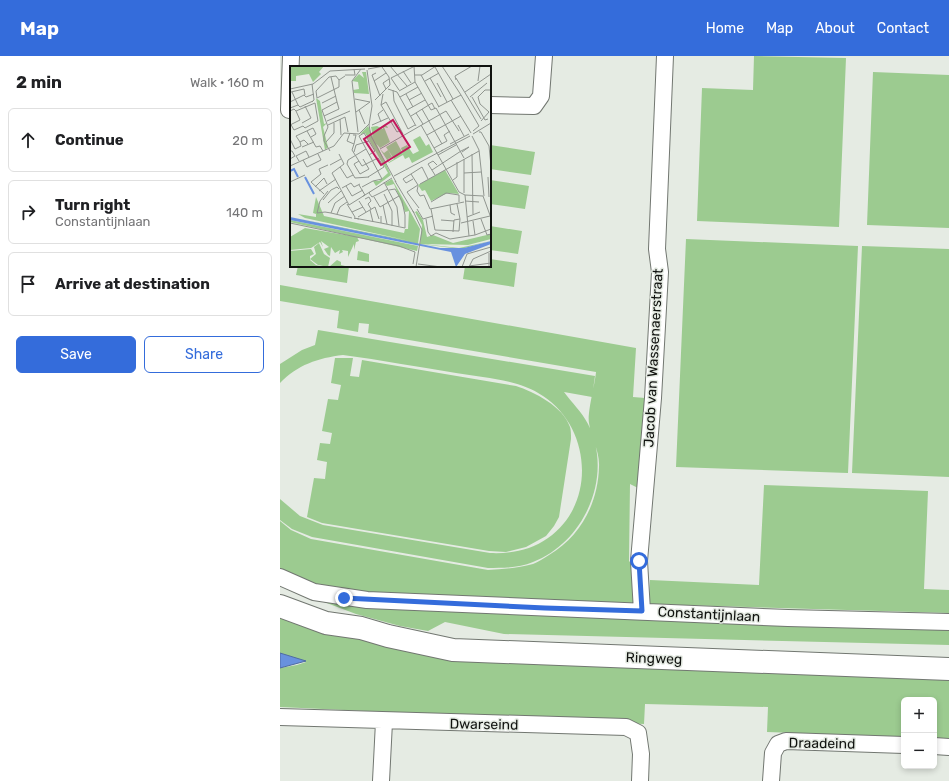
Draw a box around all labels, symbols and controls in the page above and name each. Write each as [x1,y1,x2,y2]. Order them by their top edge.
text: Map [20,17,59,40]
text: Home [706,20,744,37]
text: Map [766,20,793,37]
text: About [815,20,855,37]
text: Contact [877,20,929,37]
inset map [290,66,491,267]
text: 2 min [16,72,62,92]
text: Walk · 160 m [190,75,264,90]
icon: ahead [17,129,39,151]
text: Continue [55,131,124,149]
text: 20 m [232,133,263,148]
text: Turn right [55,196,130,214]
icon: right [17,201,39,223]
text: 140 m [226,205,263,220]
text: Constantijnlaan [55,214,150,229]
street label: Jacob van Wassenaerstraat [640,267,667,448]
icon: arrive [17,273,39,295]
text: Arrive at destination [55,275,210,293]
button: Save [16,336,136,373]
button: Share [144,336,264,373]
route start [630,552,648,570]
route end [335,589,353,607]
street label: Constantijnlaan [657,603,761,626]
street label: Ringweg [625,649,683,668]
map controls [901,697,937,769]
button: + [901,697,937,733]
street label: Dwarseind [449,715,519,734]
button: − [901,733,937,769]
street label: Draadeind [789,734,855,753]

